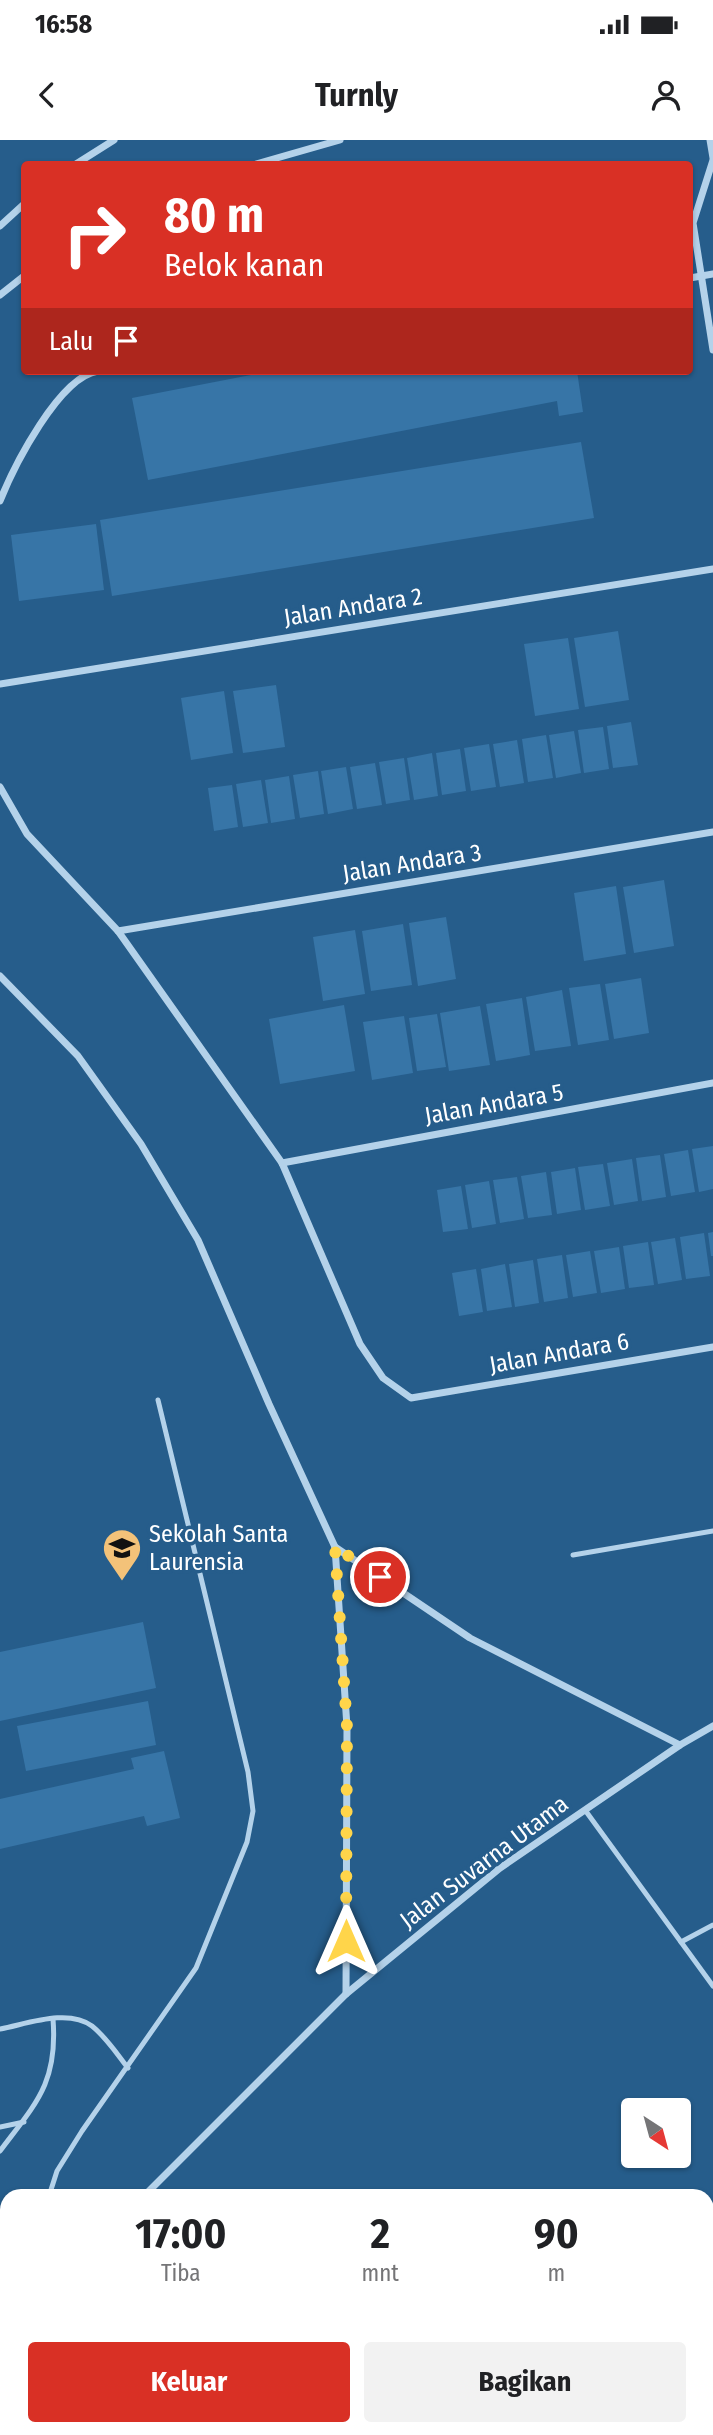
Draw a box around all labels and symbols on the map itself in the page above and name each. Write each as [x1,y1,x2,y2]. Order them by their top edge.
street label: Jalan Andara 2 [282,582,424,632]
street label: Jalan Andara 3 [341,838,483,888]
street label: Jalan Andara 5 [422,1078,566,1130]
street label: Jalan Andara 6 [487,1327,631,1379]
place label: Sekolah Santa Laurensia [149,1520,288,1576]
school or university icon: Sekolah Santa Laurensia [101,1527,143,1582]
pin [350,1547,410,1607]
street label: Jalan Suvarna Utama [394,1790,574,1934]
position arrow [309,1904,383,1978]
north arrow [621,2098,691,2168]

